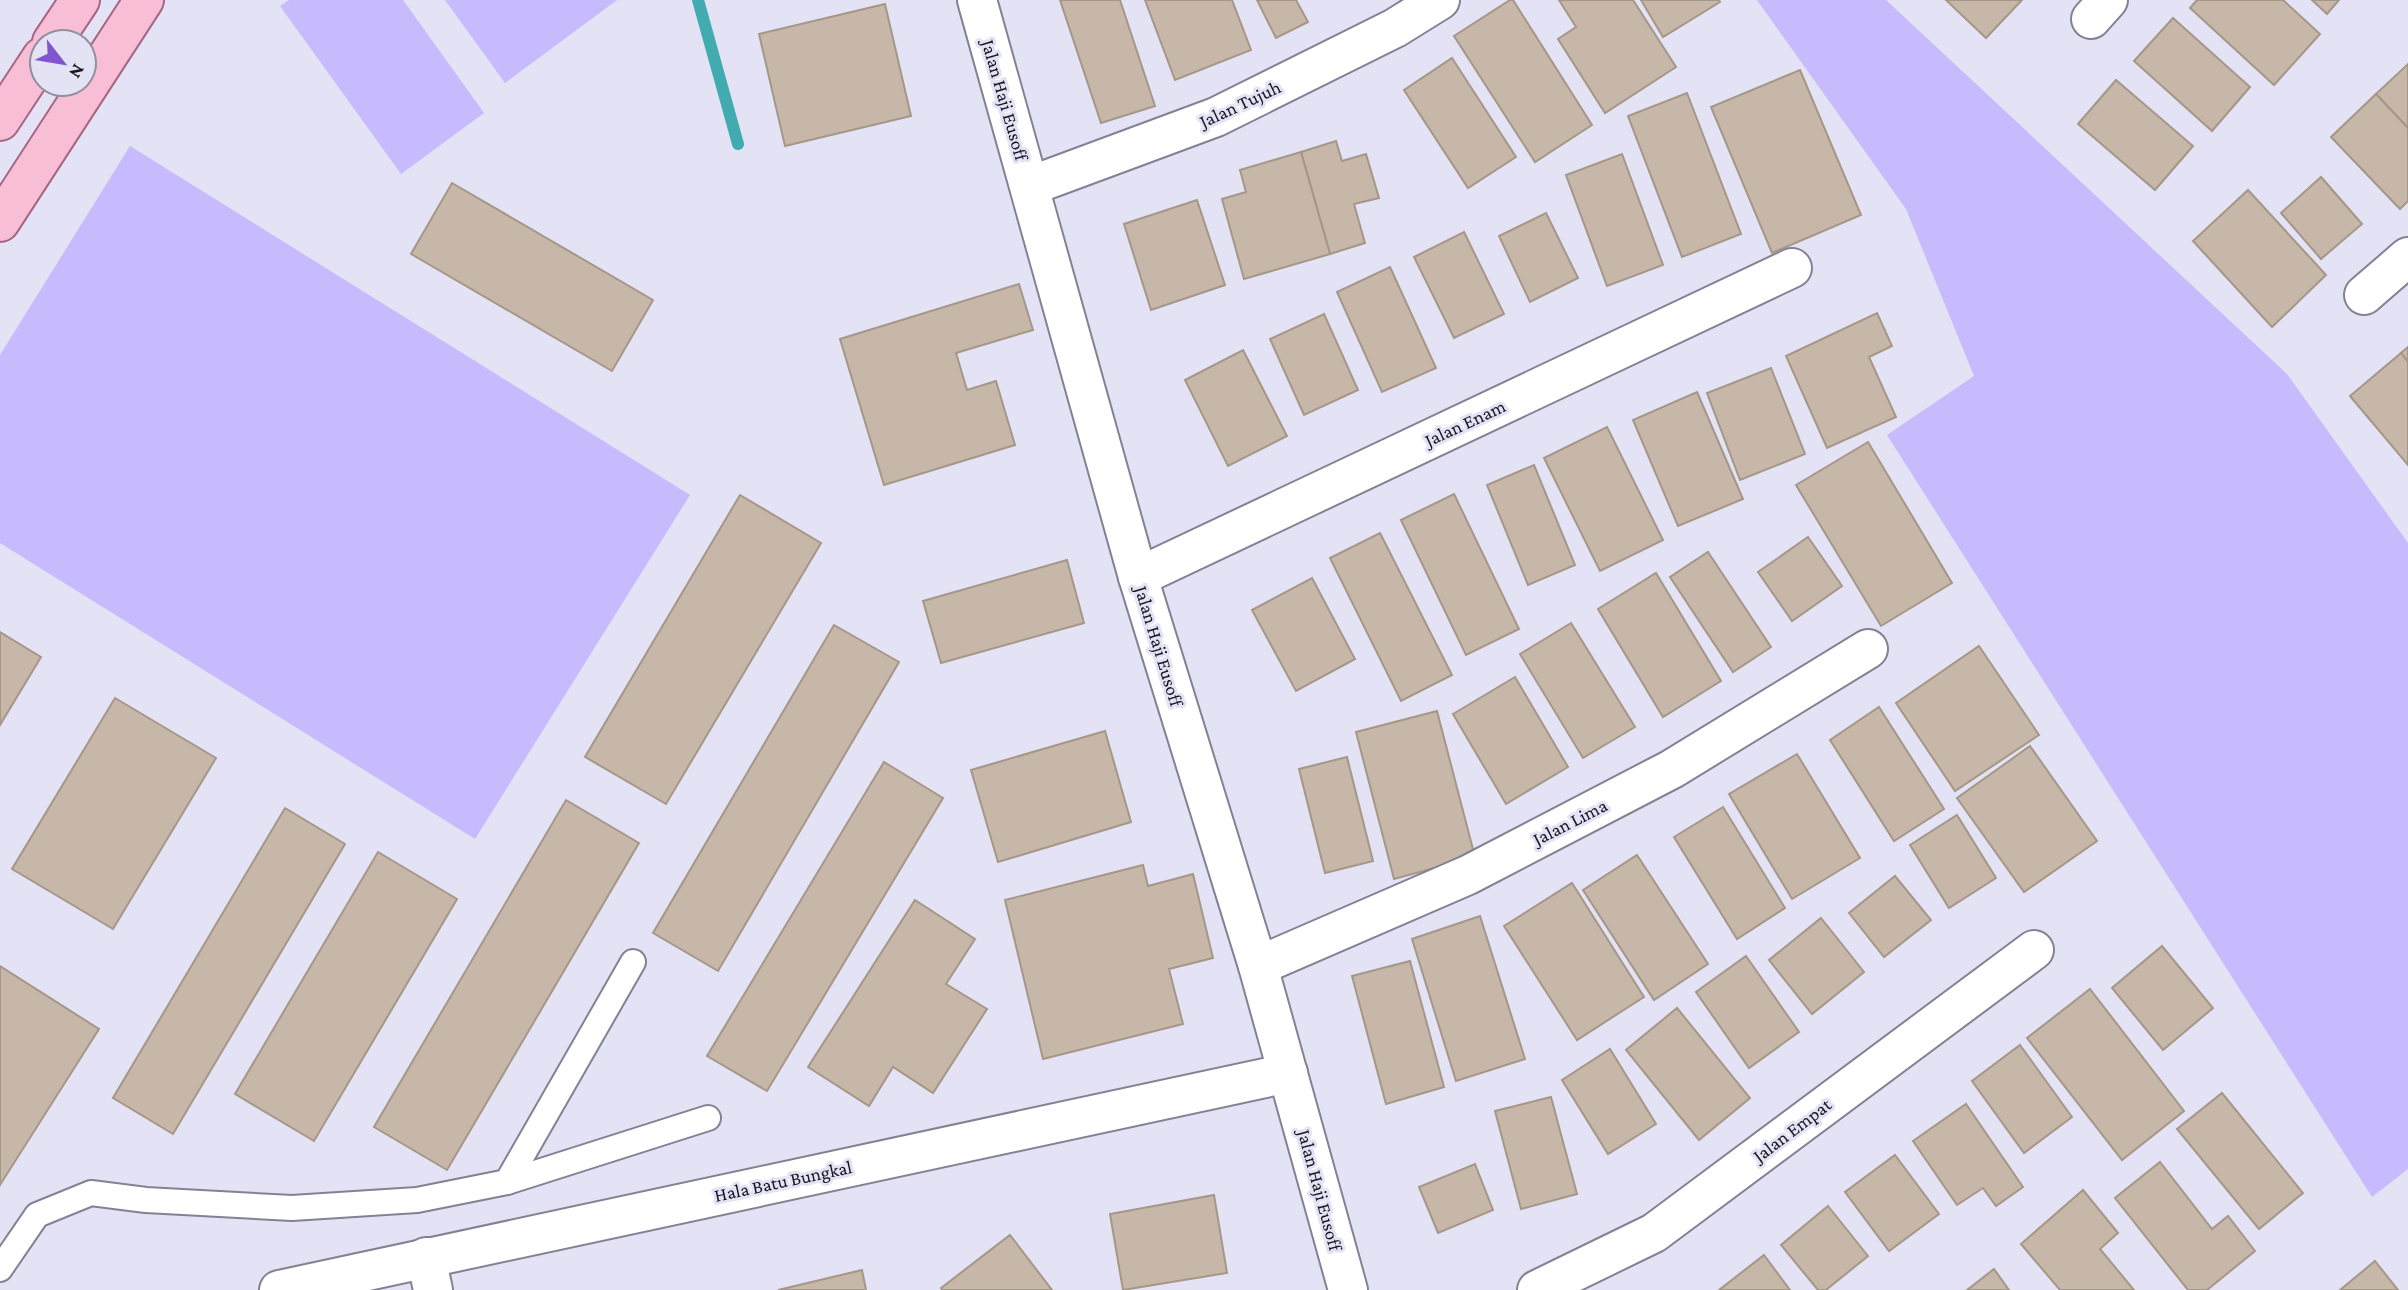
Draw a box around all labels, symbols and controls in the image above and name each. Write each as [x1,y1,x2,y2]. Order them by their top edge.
north arrow [28,28,98,98]
street label: Jalan Haji Eusoff [976,35,1033,164]
text: N [65,61,89,82]
street label: Jalan Tujuh [1194,76,1284,134]
street label: Jalan Enam [1420,395,1509,452]
street label: Jalan Haji Eusoff [1129,581,1188,710]
street label: Jalan Lima [1528,794,1611,851]
street label: Jalan Empat [1747,1093,1836,1167]
street label: Jalan Haji Eusoff [1292,1125,1347,1255]
street label: Hala Batu Bungkal [712,1156,854,1206]

